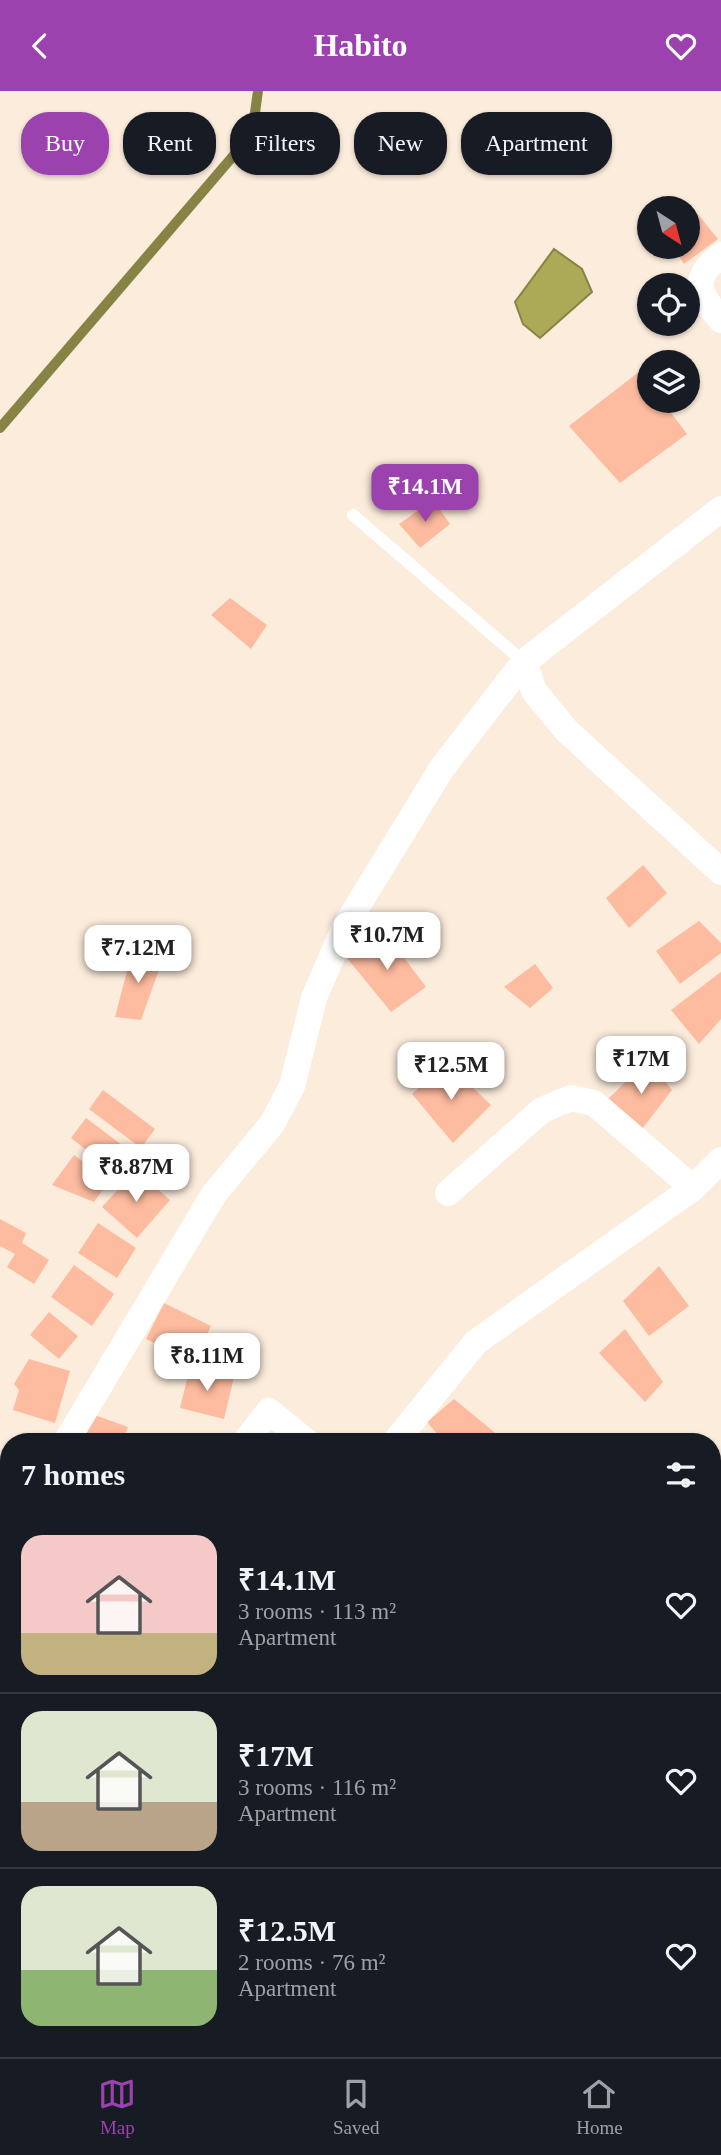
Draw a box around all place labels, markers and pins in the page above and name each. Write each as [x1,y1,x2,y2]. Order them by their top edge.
pin: ₹14.1M [368,465,482,524]
pin: ₹10.7M [330,913,444,972]
pin: ₹7.12M [81,925,195,985]
pin: ₹17M [600,1037,682,1096]
pin: ₹12.5M [394,1042,508,1102]
pin: ₹8.87M [79,1145,193,1204]
pin: ₹8.11M [150,1333,264,1393]

